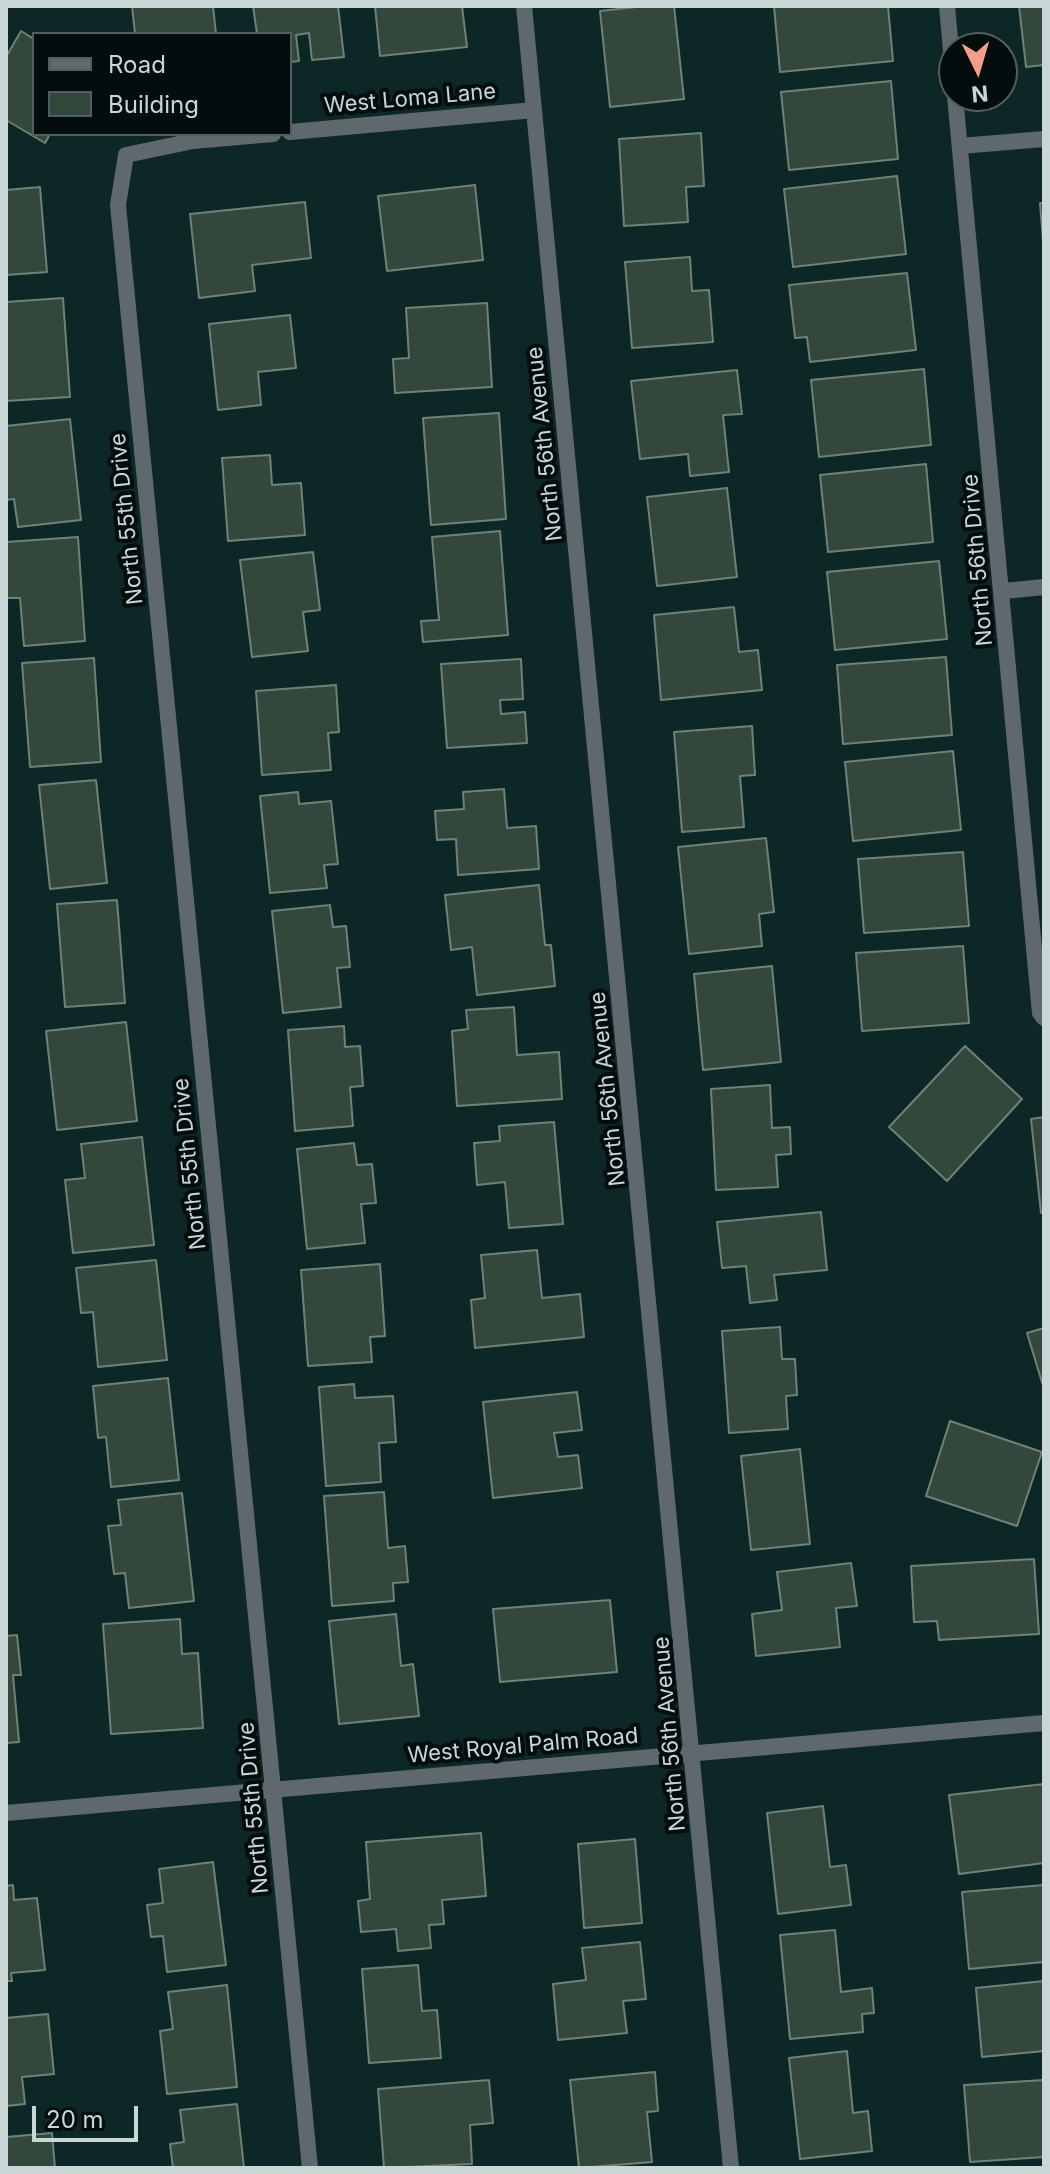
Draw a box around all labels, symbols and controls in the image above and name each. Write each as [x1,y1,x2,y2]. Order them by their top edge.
legend [32,32,292,136]
north arrow [938,32,1018,112]
text: Road [108,50,166,79]
street label: West Loma Lane [323,78,497,120]
text: N [970,80,989,108]
text: Building [108,90,199,119]
street label: North 56th Avenue [522,345,568,543]
street label: North 55th Drive [105,432,149,606]
street label: North 56th Drive [957,473,999,647]
street label: North 56th Avenue [585,990,631,1188]
street label: North 55th Drive [168,1077,212,1251]
street label: North 56th Avenue [648,1635,692,1833]
street label: North 55th Drive [233,1721,275,1895]
street label: West Royal Palm Road [407,1723,639,1769]
scale bar [36,2090,142,2140]
text: 20 m [46,2105,104,2134]

